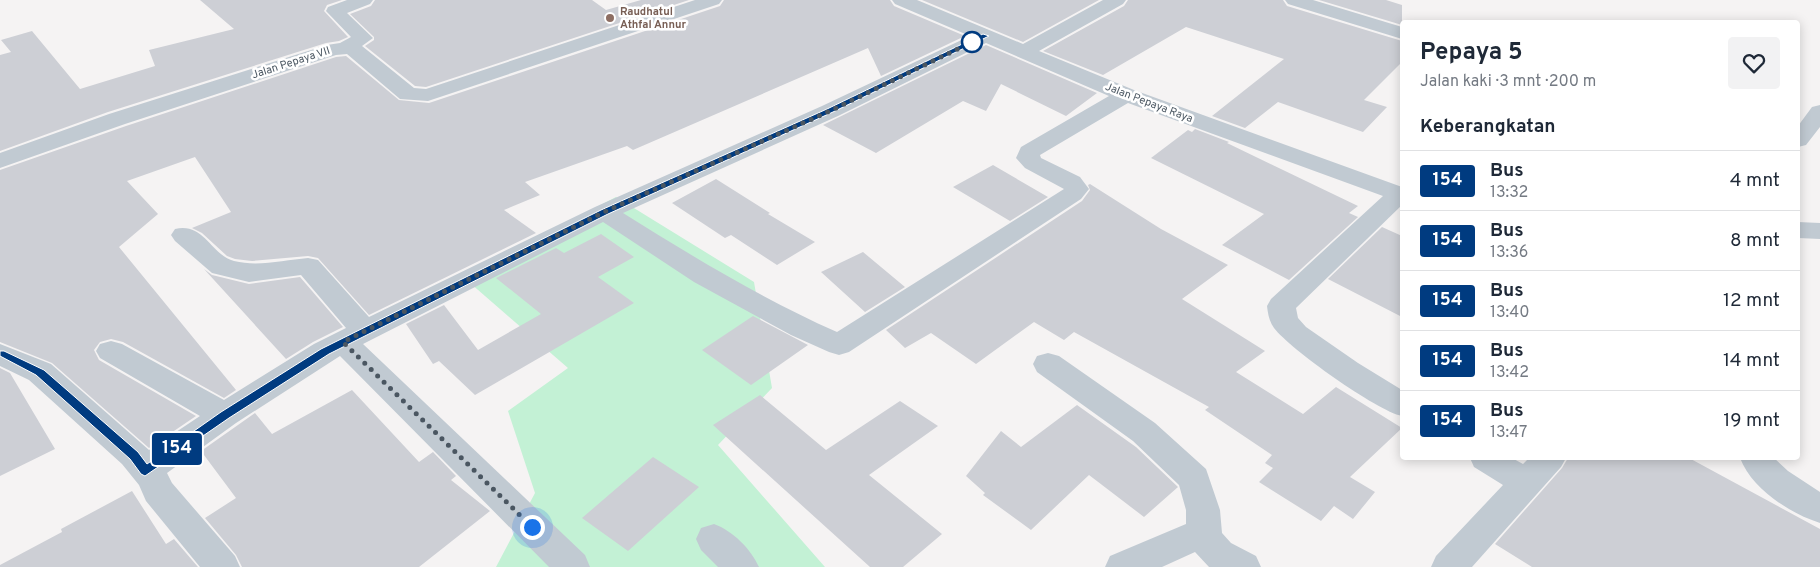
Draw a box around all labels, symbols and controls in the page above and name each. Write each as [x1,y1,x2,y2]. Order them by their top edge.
place label: Raudhatul Athfal Annur [620,5,686,32]
marker: Raudhatul Athfal Annur [604,12,616,24]
unlabelled marker [961,31,983,53]
button: heart [1728,37,1780,89]
text: Pepaya 5 [1420,38,1523,68]
street label: Jalan Pepaya VII [250,44,332,82]
text: Jalan kaki · 3 mnt · 200 m [1420,72,1596,92]
street label: Jalan Pepaya Raya [1103,80,1195,126]
text: Keberangkatan [1420,115,1556,139]
text: Bus [1490,159,1524,183]
text: 154 [1432,169,1463,192]
text: 4 mnt [1730,169,1780,193]
text: 13:32 [1490,183,1528,203]
text: Bus [1490,219,1524,243]
text: 154 [1432,229,1463,252]
text: 8 mnt [1730,229,1780,253]
text: 13:36 [1490,243,1528,263]
text: Bus [1490,279,1524,303]
text: 154 [1432,289,1463,312]
text: 12 mnt [1723,289,1780,313]
text: 13:40 [1490,303,1529,323]
text: Bus [1490,339,1524,363]
text: 154 [1432,349,1463,372]
text: 14 mnt [1723,349,1780,373]
text: 13:42 [1490,363,1529,383]
text: Bus [1490,399,1524,423]
text: 154 [1432,409,1463,432]
text: 19 mnt [1723,409,1780,433]
text: 13:47 [1490,423,1527,443]
line badge: 154 [148,433,206,465]
text: 154 [162,437,192,460]
your location [520,515,545,540]

